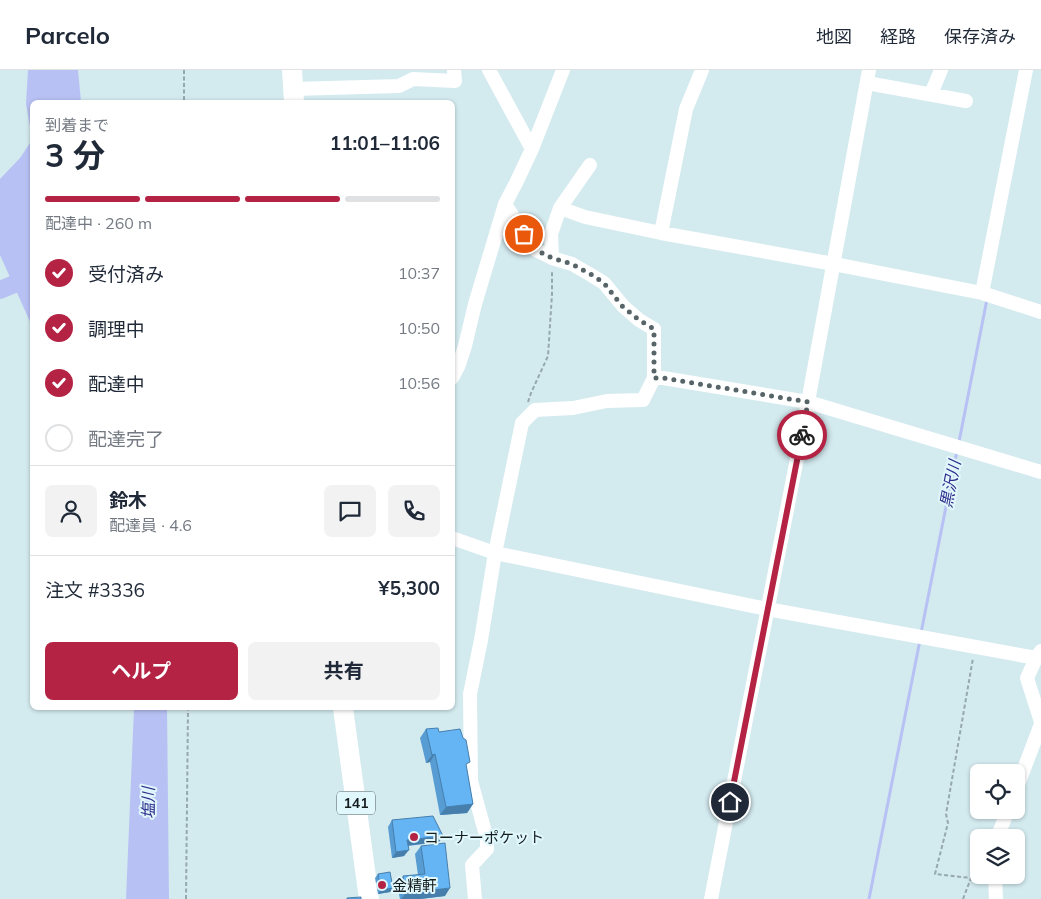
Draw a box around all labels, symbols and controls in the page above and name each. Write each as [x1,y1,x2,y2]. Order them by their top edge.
text: Parcelo [25,20,110,50]
text: 地図 [816,25,852,48]
text: 経路 [880,25,916,48]
text: 保存済み [944,25,1016,48]
text: 到着まで [45,115,109,135]
text: 11:01–11:06 [330,131,440,155]
text: 3 分 [45,135,105,175]
text: 配達中 · 260 m [45,213,152,233]
pin [503,213,545,255]
icon: bag [510,220,538,248]
icon: check [45,259,73,287]
text: 受付済み [88,262,164,286]
text: 10:37 [398,263,440,283]
icon: check [45,314,73,342]
text: 調理中 [88,317,145,341]
text: 10:50 [398,318,440,338]
icon: check [45,369,73,397]
text: 配達中 [88,372,145,396]
text: 10:56 [398,373,440,393]
courier [777,410,827,460]
icon: bike [788,421,816,449]
text: 配達完了 [88,427,164,451]
water label: 黒沢川 [936,457,965,509]
button: person [45,485,97,537]
button: chat [324,485,376,537]
button: phone [388,485,440,537]
text: 鈴木 [109,488,147,512]
text: 配達員 · 4.6 [109,515,192,535]
text: ¥5,300 [378,576,440,600]
text: 注文 #3336 [45,578,145,602]
button: ヘルプ [45,642,238,700]
button: 共有 [248,642,440,700]
map controls [970,764,1025,884]
button: locate [970,764,1025,819]
pin [709,781,751,823]
water label: 塩川 [138,785,158,819]
icon: home [716,788,744,816]
road number: 141 [337,791,375,814]
place label: コーナーポケット [424,828,544,847]
button: layers [970,829,1025,884]
marker: コーナーポケット [408,831,420,843]
place label: 金精軒 [392,876,437,895]
marker: 金精軒 [376,879,388,891]

